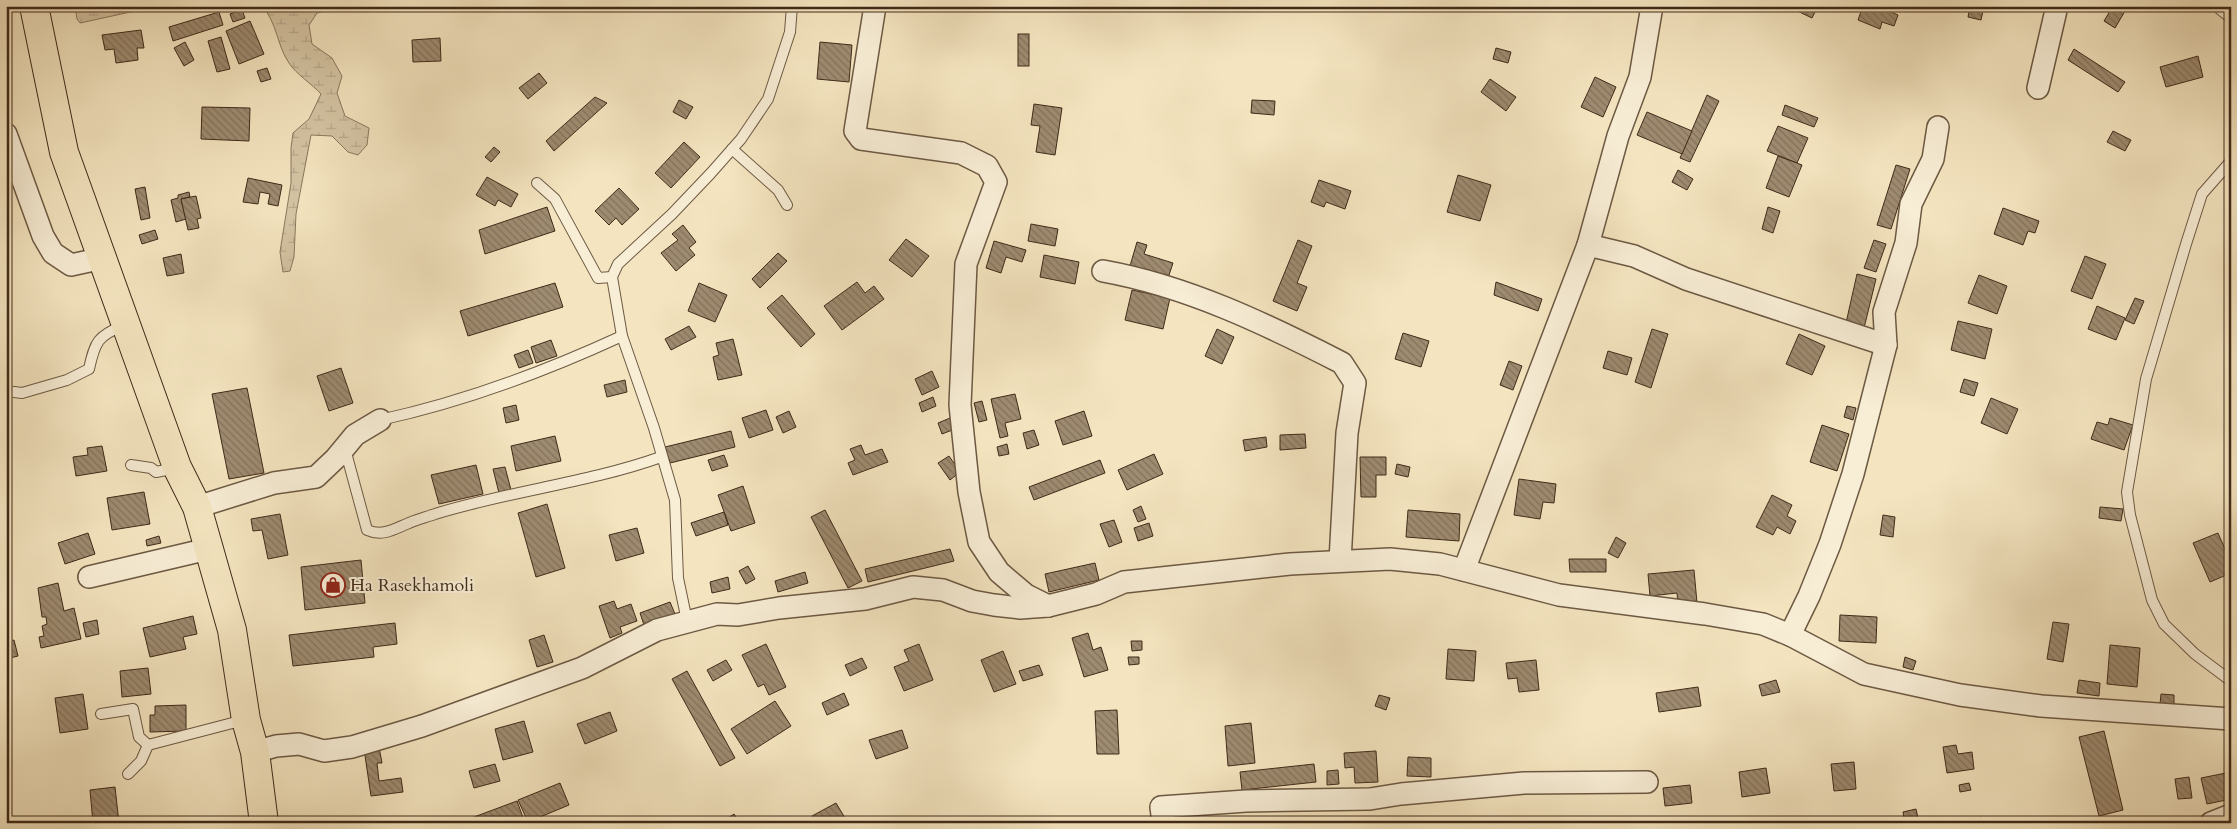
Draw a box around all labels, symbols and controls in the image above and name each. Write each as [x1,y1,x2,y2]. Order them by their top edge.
shop icon: Ha Rasekhamoli [320,572,346,598]
place label: Ha Rasekhamoli [350,573,474,598]

